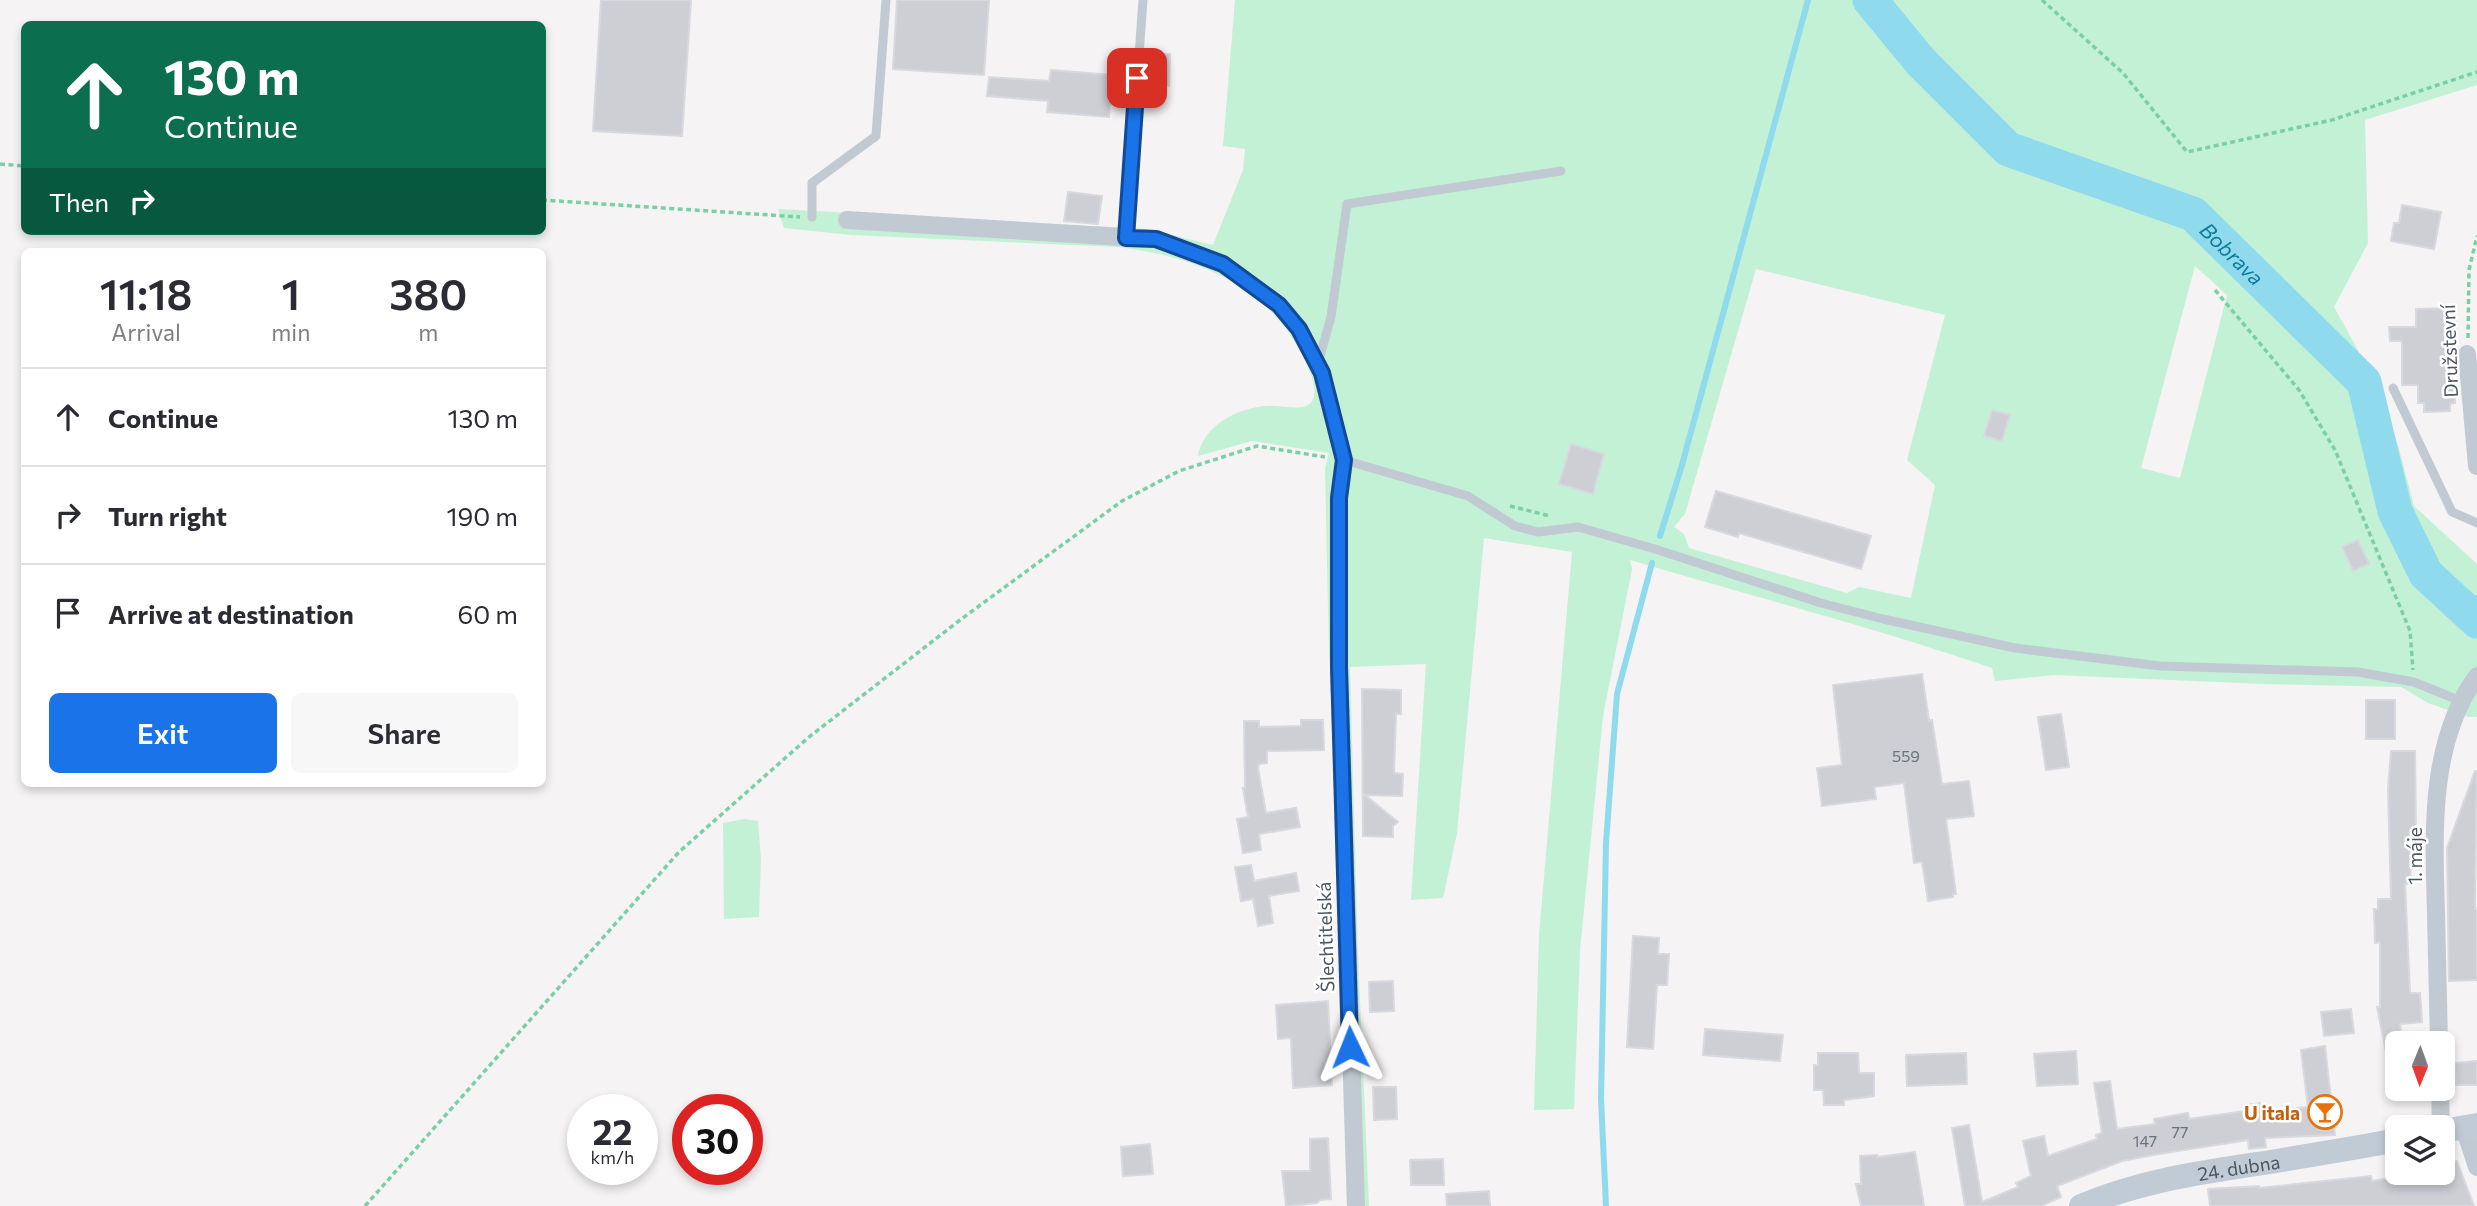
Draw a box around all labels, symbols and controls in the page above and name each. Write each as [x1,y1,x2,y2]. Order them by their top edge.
text: 130 m [164,45,299,105]
pin [1107,48,1167,108]
icon: ahead [49,49,140,140]
icon: arrive [1118,59,1156,97]
text: Continue [164,105,298,145]
icon: right [123,182,161,220]
text: Then [49,186,109,217]
water label: Bobrava [2196,216,2270,290]
text: 11:18 [100,267,192,319]
text: 1 [282,267,300,319]
text: 380 [389,267,467,319]
street label: Družstevní [2436,303,2462,398]
text: Arrival [111,318,181,346]
text: min [271,318,310,346]
text: m [418,318,438,346]
icon: ahead [49,398,87,436]
text: Continue [108,402,218,433]
text: 130 m [447,402,518,433]
icon: right [49,496,87,534]
text: Turn right [108,500,227,531]
text: 190 m [446,500,518,531]
icon: arrive [49,594,87,632]
text: Arrive at destination [108,598,354,629]
text: 60 m [458,598,518,629]
button: Exit [49,693,277,773]
button: Share [291,693,518,773]
house number: 559 [1892,746,1920,765]
street label: 1. máje [2403,827,2426,885]
street label: Šlechtitelská [1311,882,1338,993]
position arrow [1313,1010,1387,1084]
north arrow [2385,1031,2455,1101]
map controls [2385,1031,2455,1185]
bar icon: U itala [2306,1093,2344,1131]
speed limit sign: 30 [672,1094,763,1185]
place label: U itala [2244,1101,2300,1124]
text: 22 [593,1109,632,1152]
button: layers [2385,1115,2455,1185]
house number: 77 [2172,1122,2188,1141]
house number: 147 [2133,1131,2157,1150]
text: km/h [591,1146,634,1168]
street label: 24. dubna [2196,1149,2282,1185]

